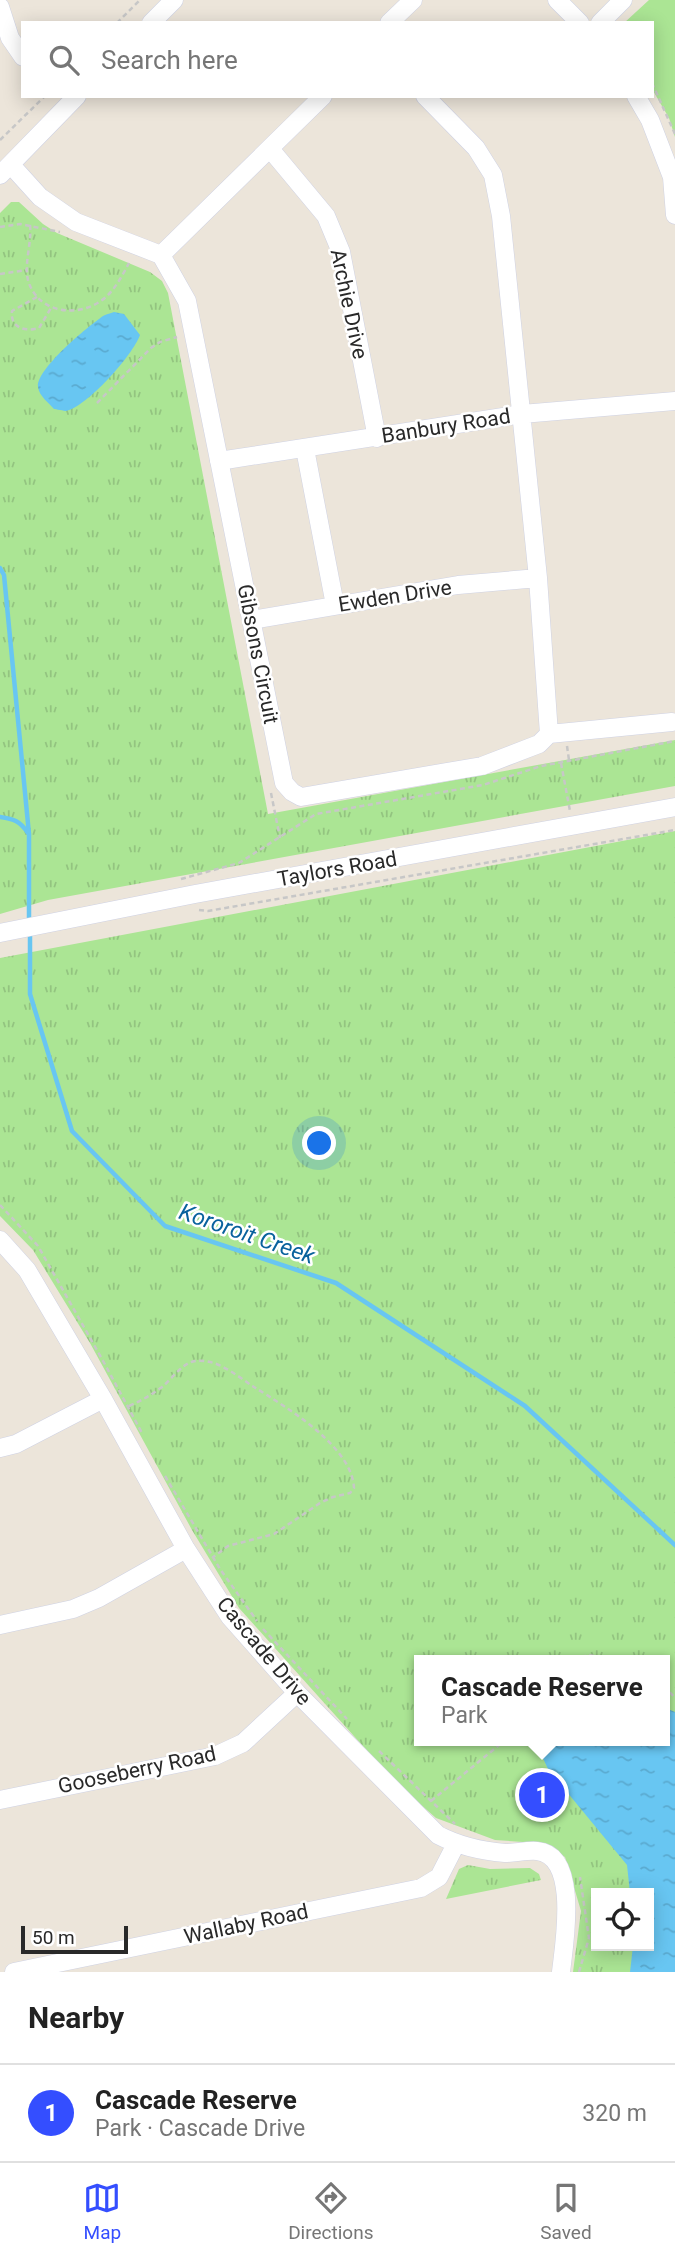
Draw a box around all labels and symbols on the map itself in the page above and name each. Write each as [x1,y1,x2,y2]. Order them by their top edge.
street label: Archie Drive [326,247,372,361]
street label: Banbury Road [380,404,512,448]
street label: Ewden Drive [337,575,453,617]
street label: Gibsons Circuit [233,582,283,726]
street label: Taylors Road [275,847,399,891]
your location [302,1126,336,1160]
water label: Kororoit Creek [176,1198,319,1270]
street label: Cascade Drive [212,1592,316,1710]
street label: Gooseberry Road [56,1742,218,1798]
pin: 1 [519,1769,565,1821]
street label: Wallaby Road [182,1899,310,1949]
scale bar [21,1923,128,1955]

